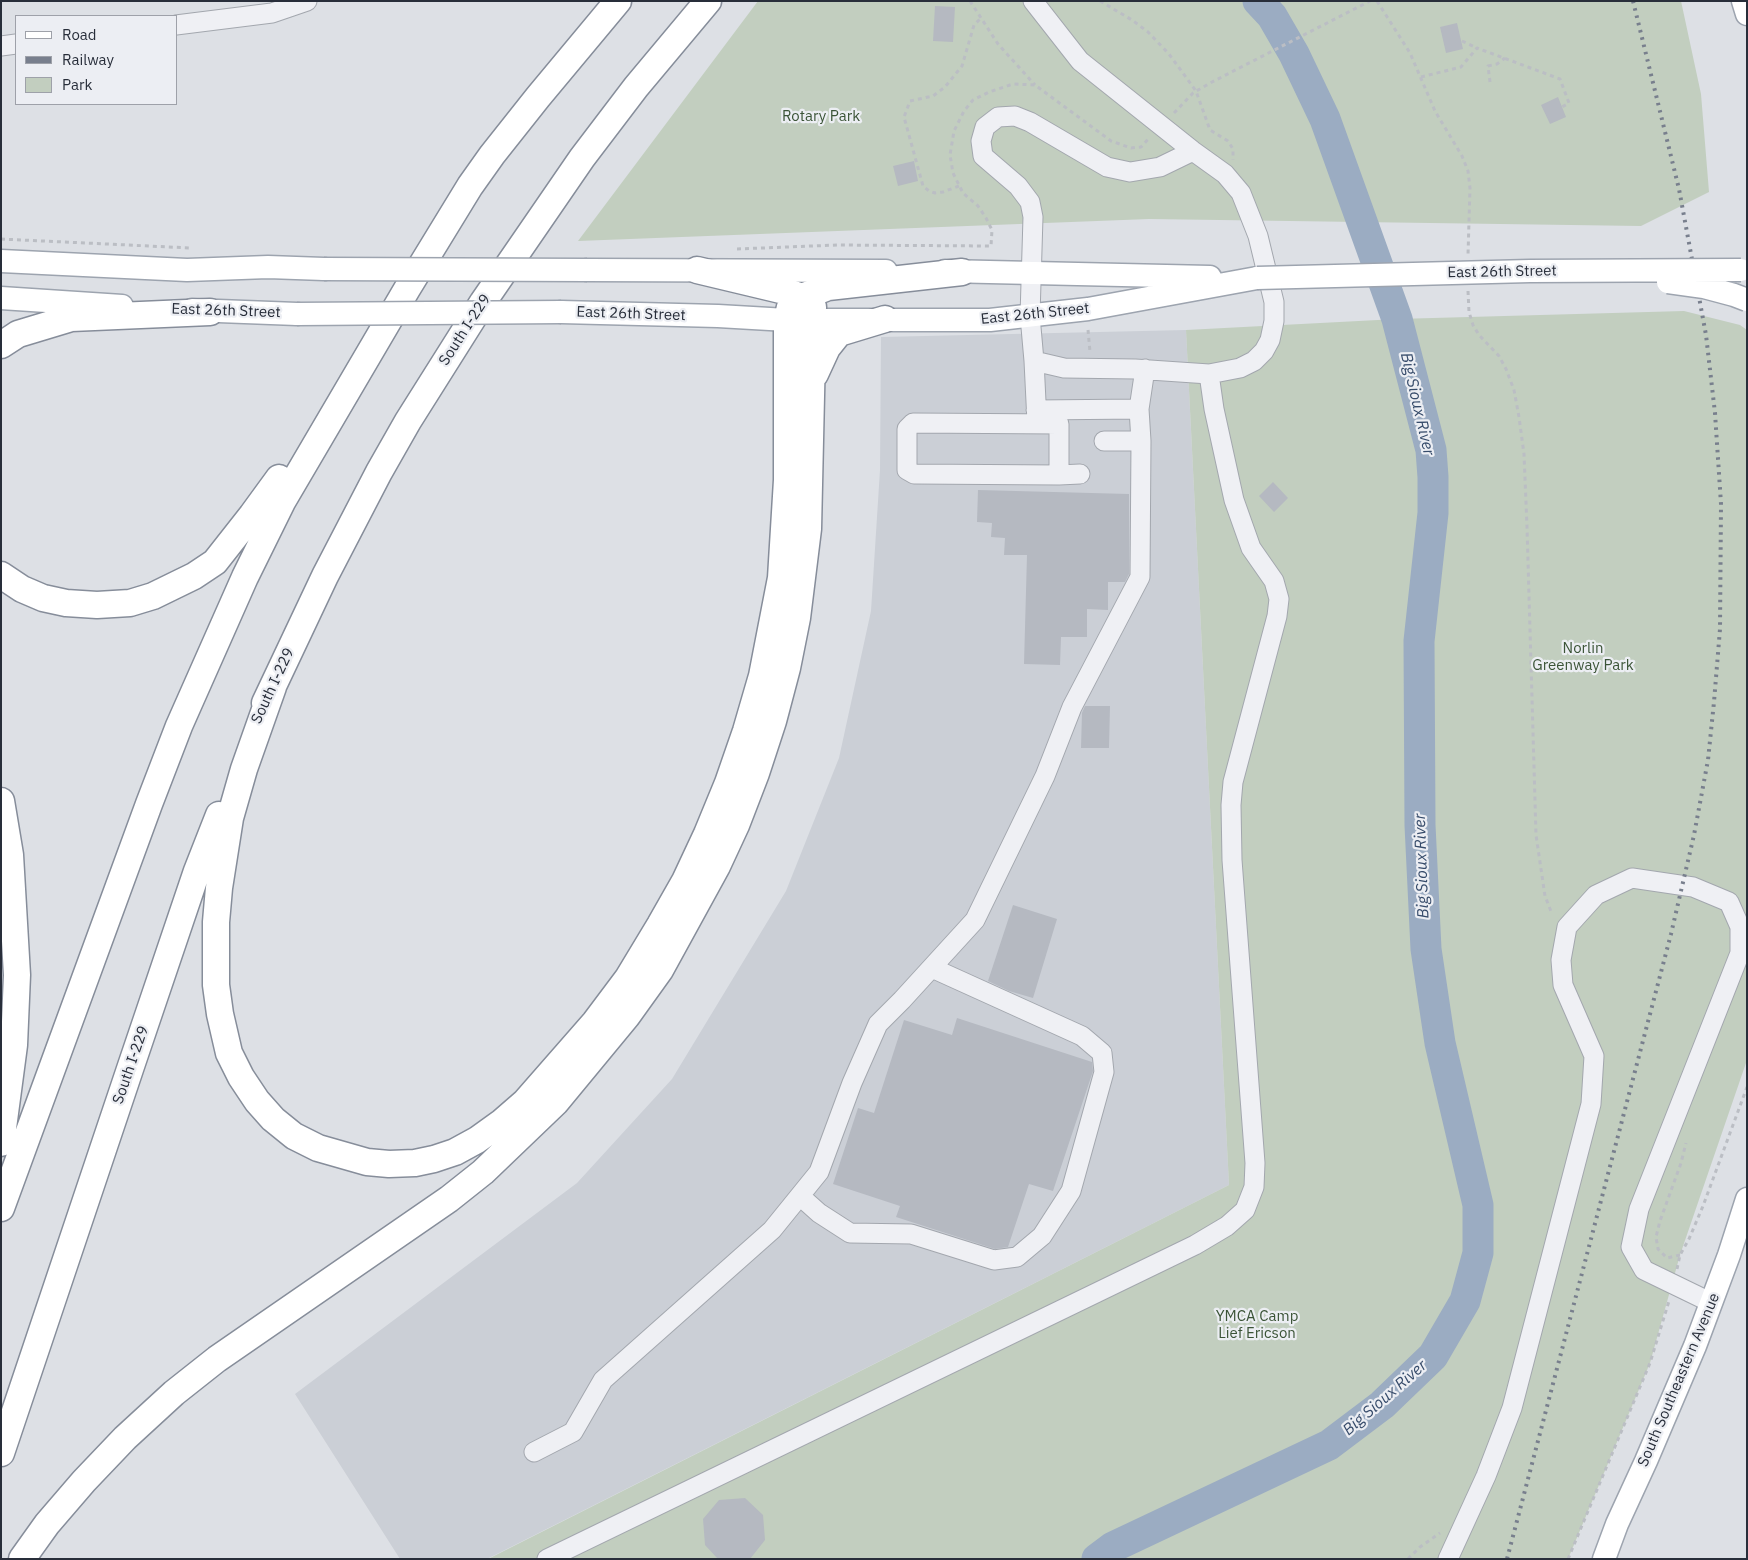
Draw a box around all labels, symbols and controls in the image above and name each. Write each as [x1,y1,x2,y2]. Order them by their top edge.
legend [15,15,178,105]
text: Road [62,25,97,44]
text: Railway [62,50,114,69]
text: Park [62,75,92,94]
park label: Rotary Park [782,108,860,126]
street label: East 26th Street [1447,262,1557,282]
street label: South I-229 [435,291,495,369]
street label: East 26th Street [980,299,1090,329]
street label: East 26th Street [171,300,281,322]
street label: East 26th Street [576,303,686,325]
water label: Big Sioux River [1396,351,1438,457]
park label: Norlin Greenway Park [1532,640,1634,675]
street label: South I-229 [248,645,298,727]
water label: Big Sioux River [1411,813,1433,919]
street label: South I-229 [109,1024,153,1106]
street label: South Southeastern Avenue [1634,1290,1724,1470]
park label: YMCA Camp Lief Ericson [1216,1308,1298,1343]
water label: Big Sioux River [1339,1356,1431,1440]

